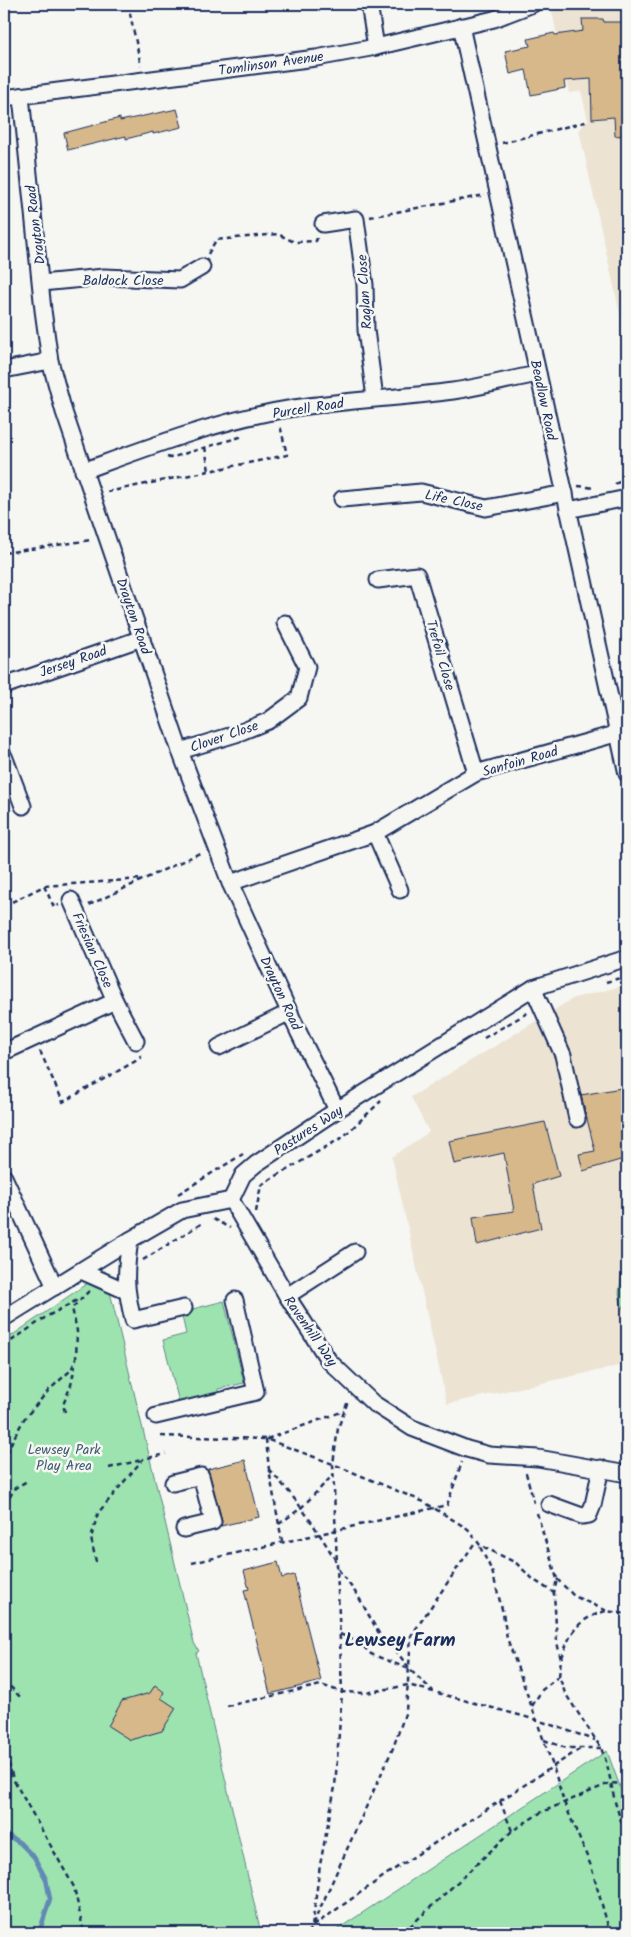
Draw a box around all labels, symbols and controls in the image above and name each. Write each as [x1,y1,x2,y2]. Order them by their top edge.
street label: Tomlinson Avenue [217,46,326,82]
street label: Drayton Road [20,183,52,266]
street label: Raglan Close [351,253,379,330]
street label: Baldock Close [82,270,164,292]
street label: Beadlow Road [524,358,562,443]
street label: Purcell Road [271,392,346,425]
street label: Life Close [423,484,485,518]
street label: Drayton Road [110,575,157,659]
street label: Trefoil Close [419,617,461,694]
street label: Jersey Road [37,640,111,684]
street label: Clover Close [187,715,262,759]
street label: Sanfoin Road [480,740,562,783]
street label: Friesian Close [66,909,119,992]
street label: Drayton Road [253,953,307,1035]
street label: Pastures Way [269,1100,348,1162]
street label: Ravenhill Way [278,1292,343,1372]
park label: Lewsey Park Play Area [27,1439,101,1477]
district label: Lewsey Farm [345,1626,455,1656]

